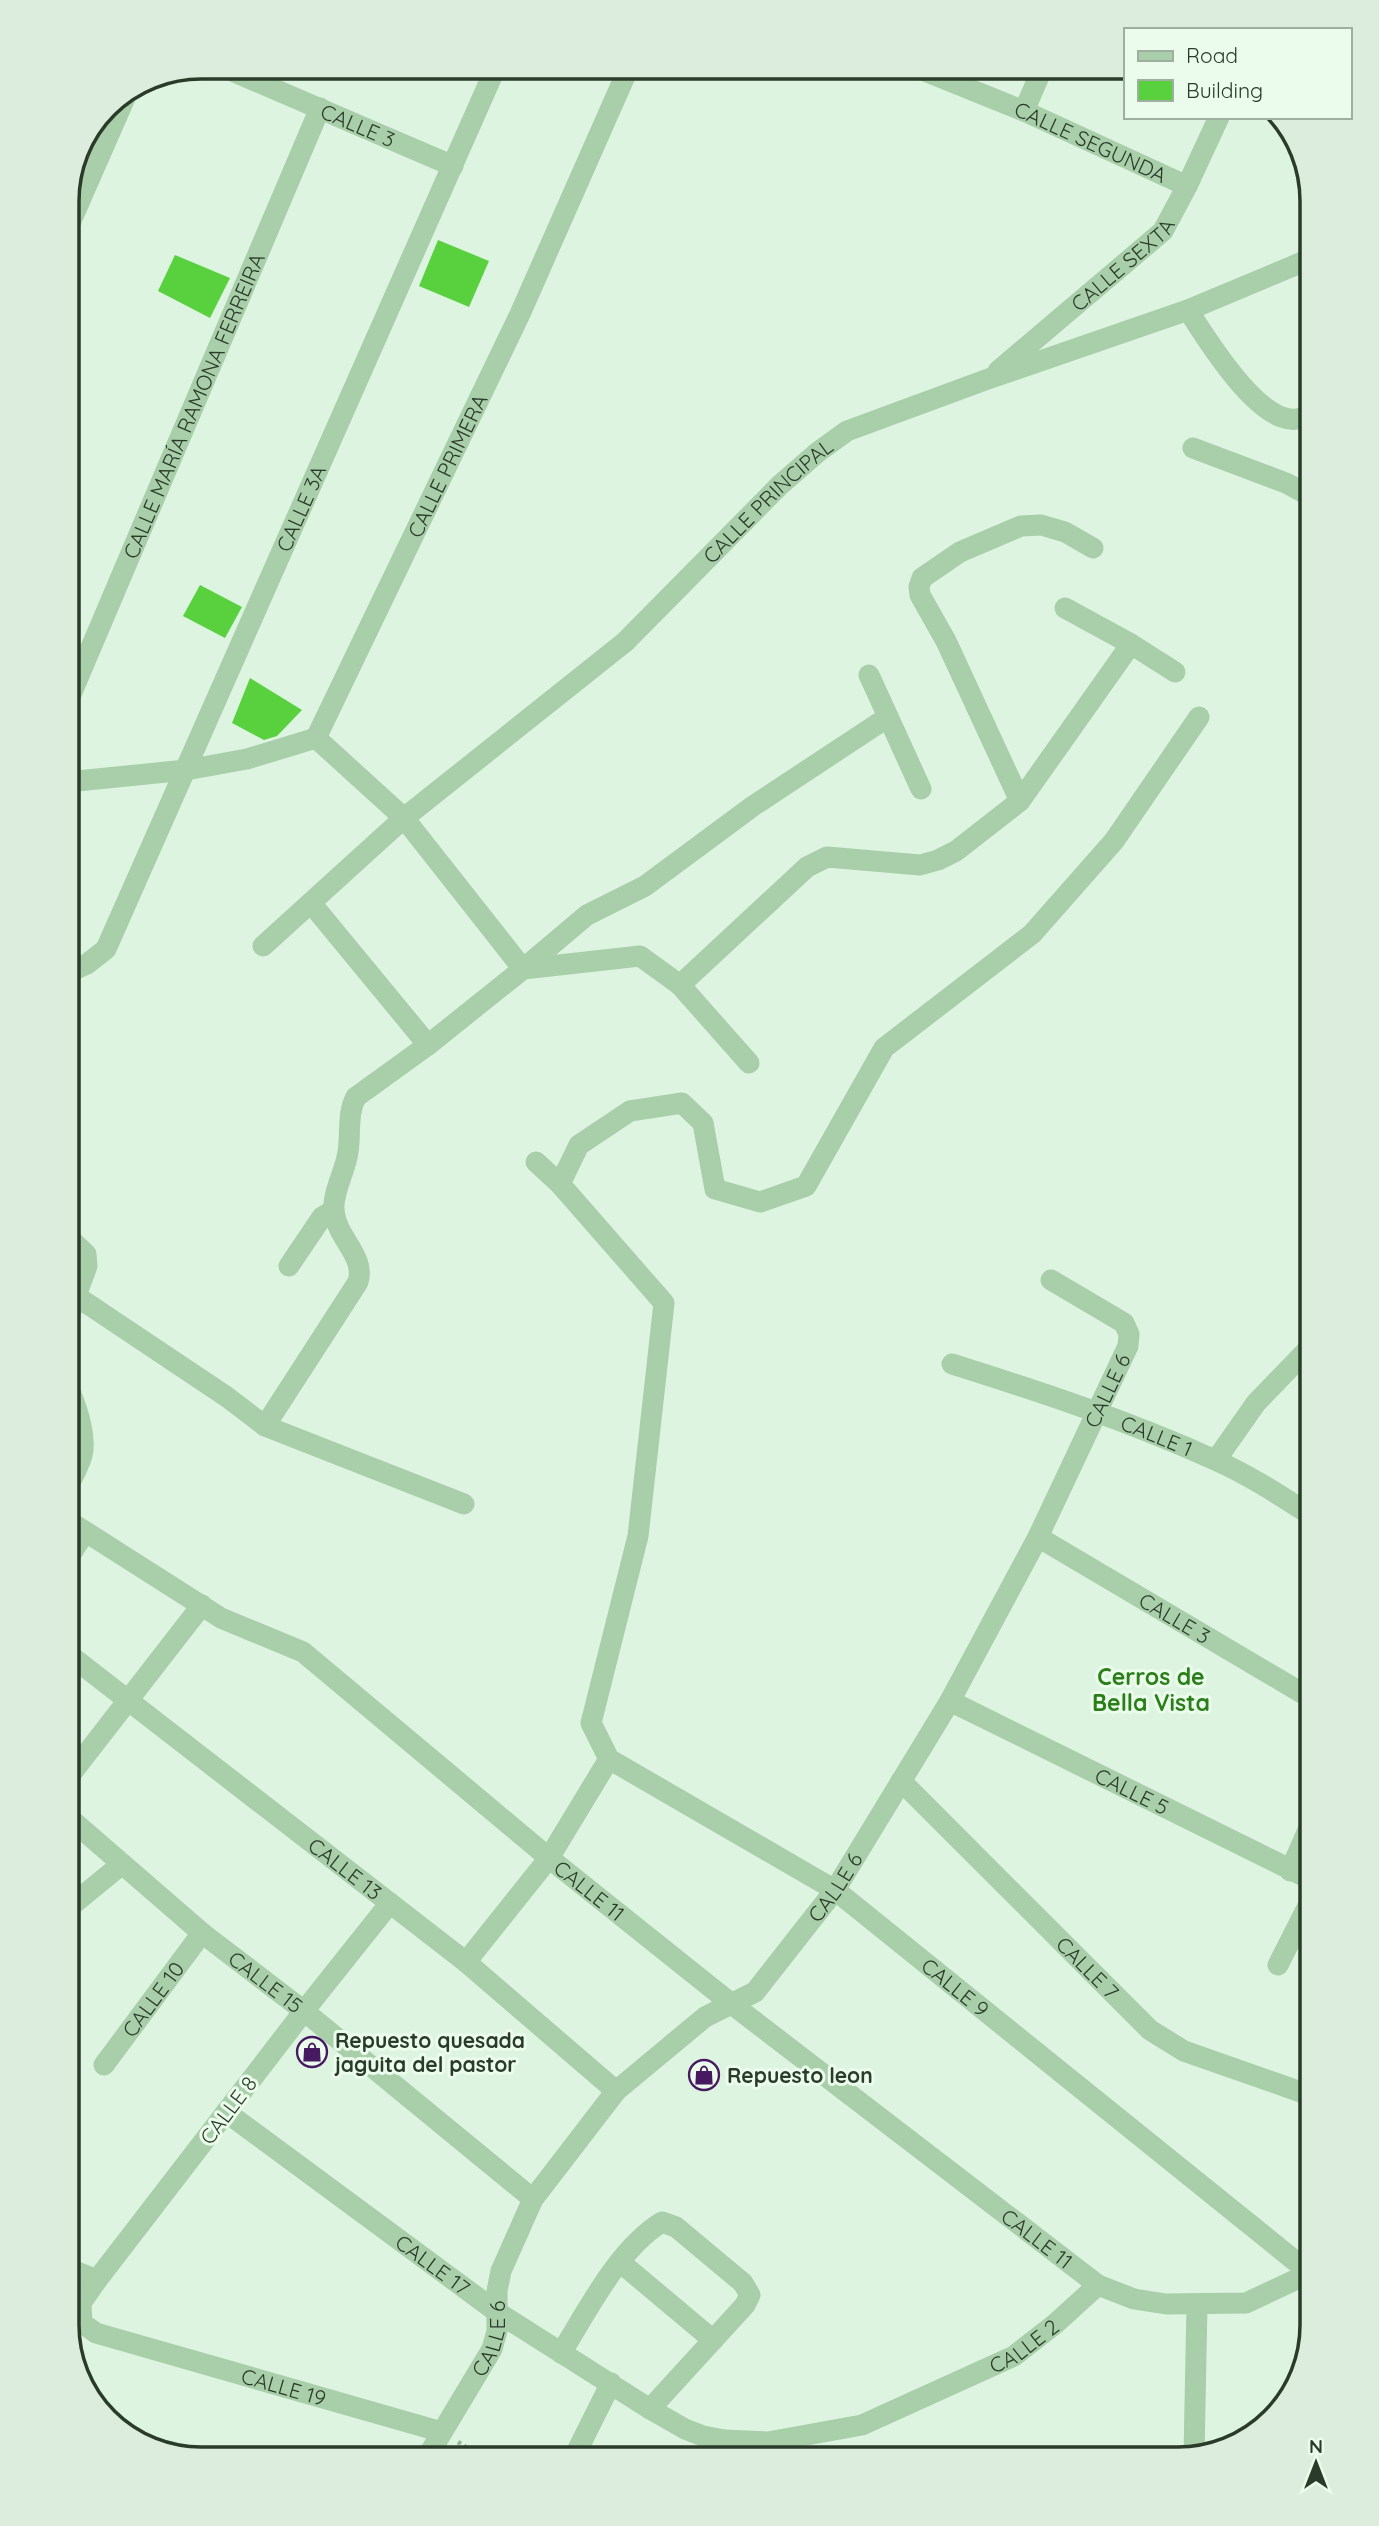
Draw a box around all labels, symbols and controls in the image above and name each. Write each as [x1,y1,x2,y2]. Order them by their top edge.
legend [1124,28,1351,119]
text: Road [1186,42,1238,68]
text: Building [1186,77,1263,103]
street label: CALLE SEGUNDA [1011,96,1171,188]
street label: CALLE 3 [317,98,399,153]
street label: CALLE SEXTA [1065,214,1180,317]
street label: CALLE MARÍA RAMONA FERREIRA [117,249,270,563]
street label: CALLE PRIMERA [401,390,493,542]
street label: CALLE PRINCIPAL [697,433,838,569]
street label: CALLE 3A [270,461,331,556]
street label: CALLE 6 [1079,1349,1136,1432]
street label: CALLE 1 [1117,1409,1197,1462]
street label: CALLE 3 [1135,1587,1215,1649]
district label: Cerros de Bella Vista [1092,1662,1210,1717]
street label: CALLE 5 [1091,1762,1173,1820]
street label: CALLE 13 [303,1832,387,1905]
street label: CALLE 6 [802,1848,868,1927]
street label: CALLE 11 [549,1854,630,1926]
street label: CALLE 7 [1051,1931,1125,2005]
street label: CALLE 15 [224,1945,308,2018]
street label: CALLE 9 [916,1952,994,2022]
street label: CALLE 10 [116,1956,189,2042]
place label: Repuesto quesada jaguita del pastor [334,2027,525,2077]
shop icon: Repuesto quesada jaguita del pastor [295,2035,329,2069]
shop icon: Repuesto leon [687,2058,721,2092]
place label: Repuesto leon [727,2062,873,2088]
street label: CALLE 8 [194,2071,262,2149]
street label: CALLE 11 [996,2203,1078,2274]
street label: CALLE 17 [390,2229,475,2301]
street label: CALLE 6 [466,2301,510,2381]
street label: CALLE 2 [985,2313,1064,2379]
street label: CALLE 19 [238,2362,329,2411]
north arrow [1281,2428,1351,2498]
text: N [1309,2434,1323,2458]

